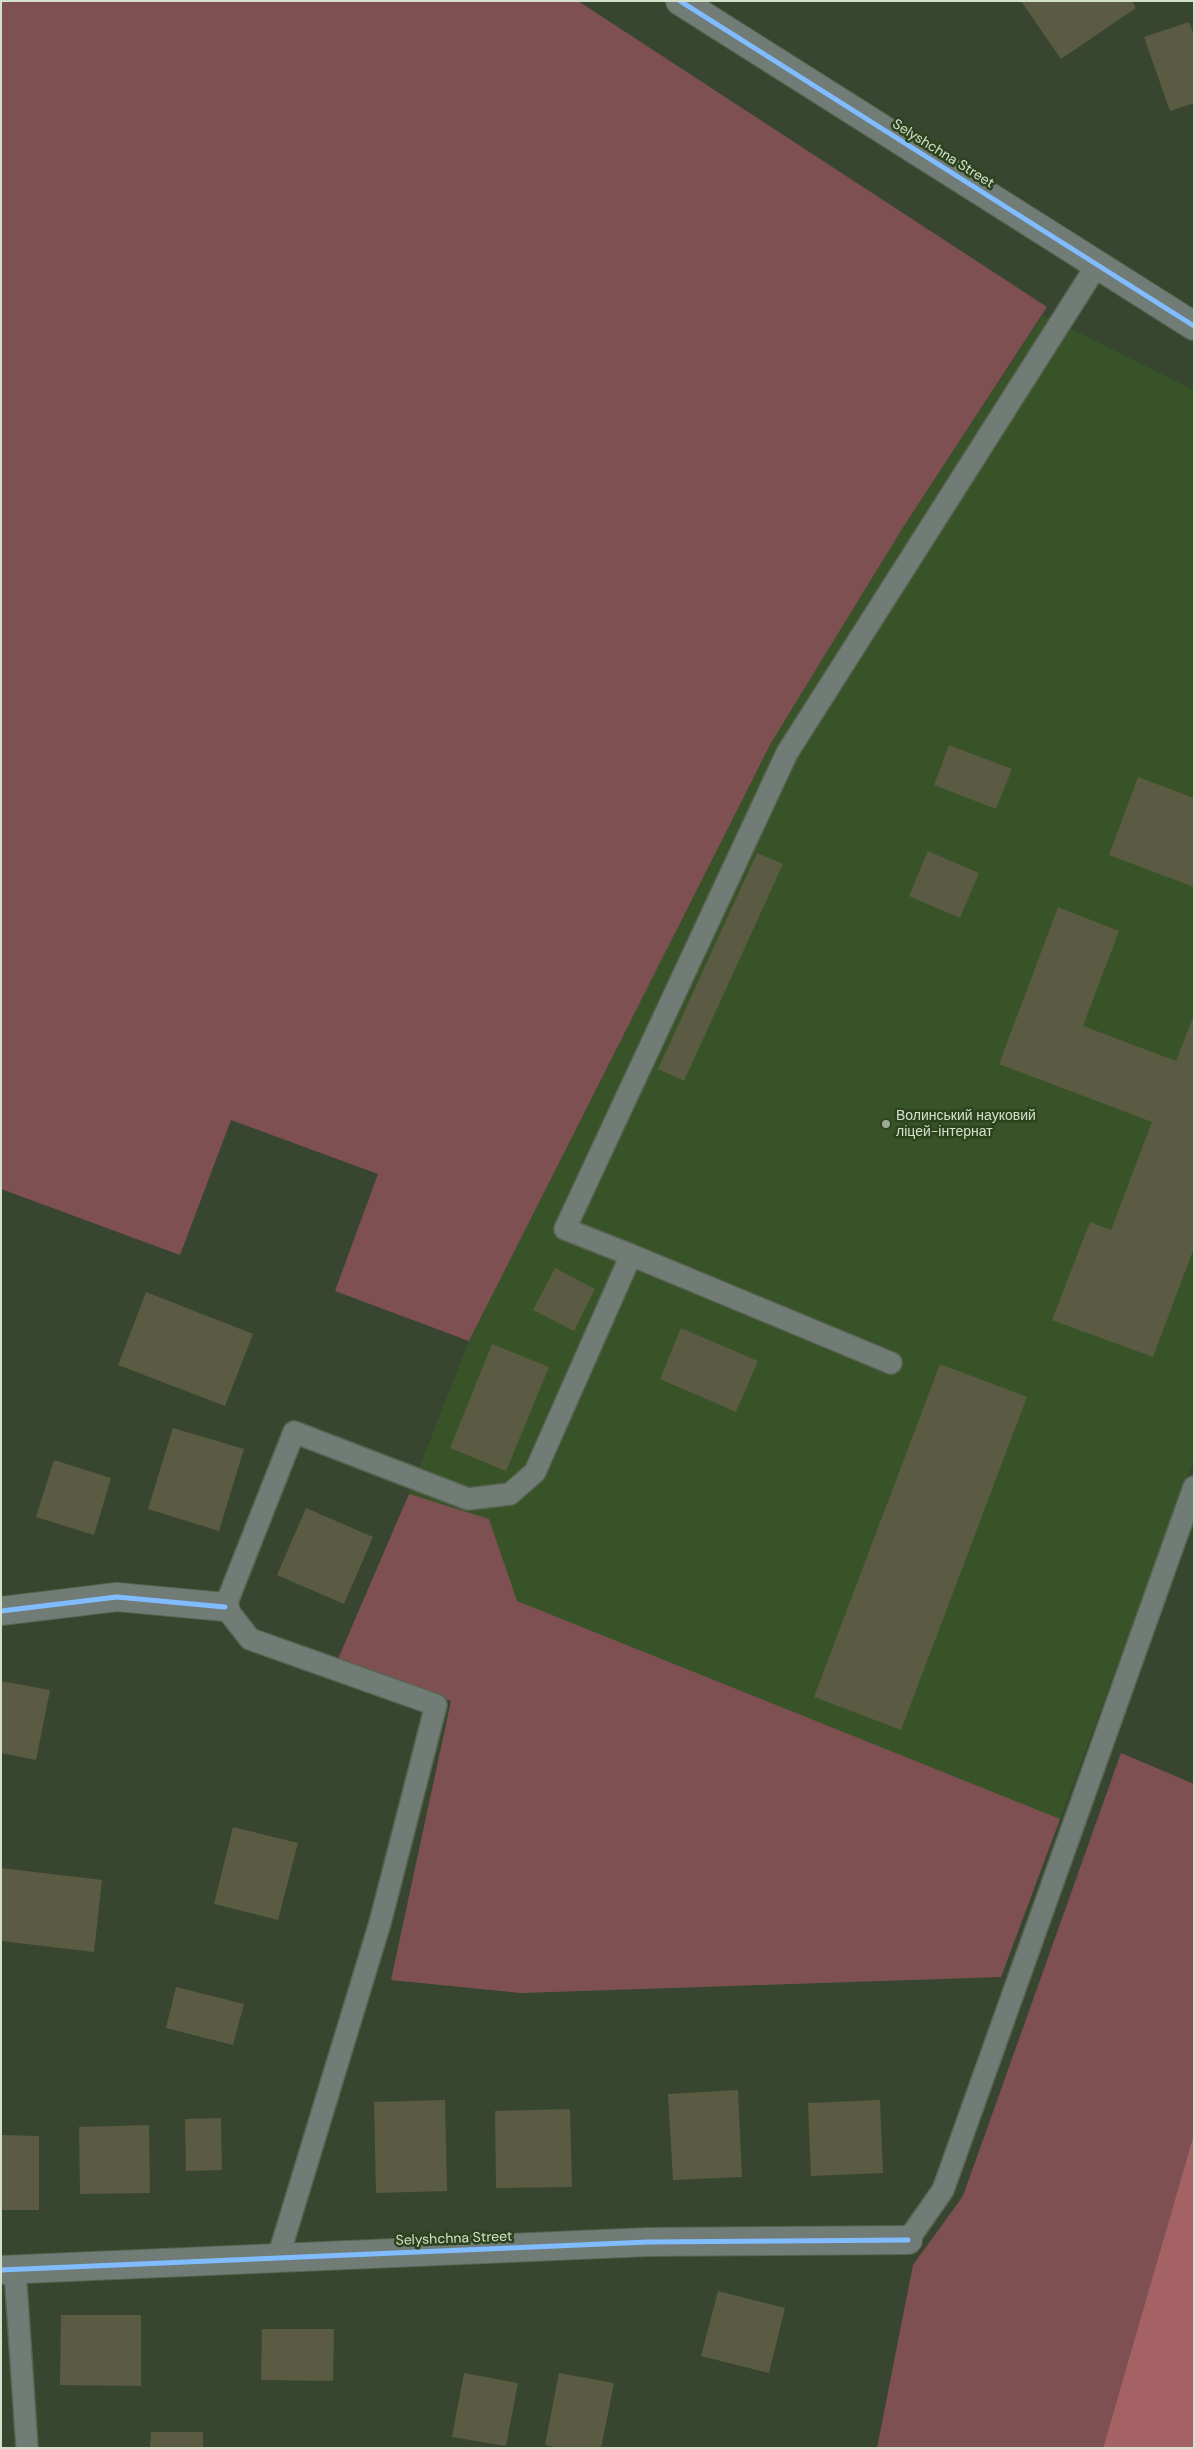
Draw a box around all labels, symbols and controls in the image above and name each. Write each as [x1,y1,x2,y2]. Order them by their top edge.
street label: Selyshchna Street [889,116,997,192]
place label: Волинський науковий ліцей-інтернат [896,1108,1036,1140]
marker: Волинський науковий ліцей-інтернат [880,1118,892,1130]
street label: Selyshchna Street [395,2229,513,2249]

